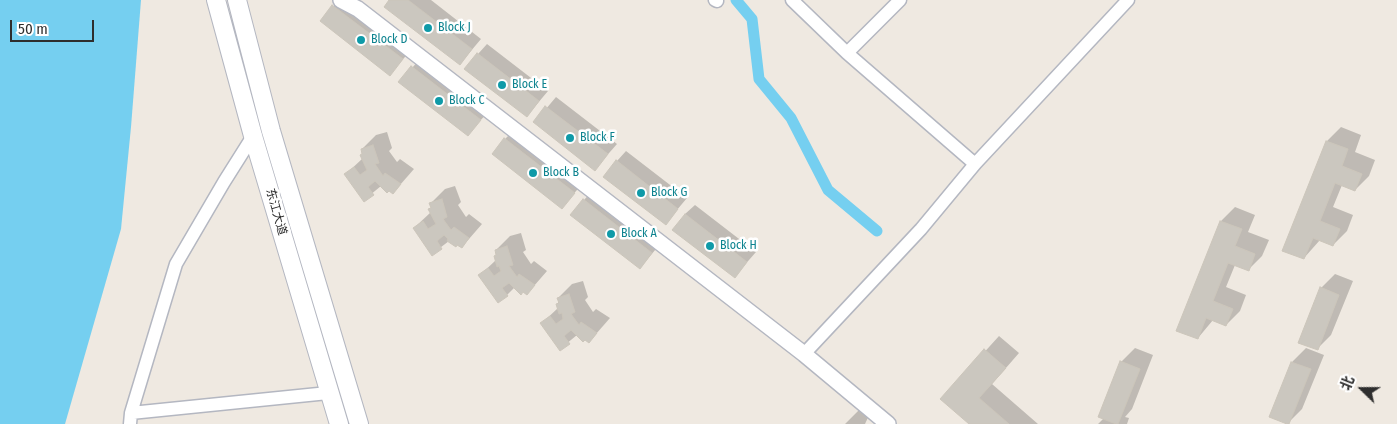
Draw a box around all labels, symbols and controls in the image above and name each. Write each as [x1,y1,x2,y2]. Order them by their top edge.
scale bar [12,10,96,42]
text: 50 m [18,20,48,38]
place label: Block J [438,21,471,35]
marker: Block J [422,22,434,34]
place label: Block D [371,33,408,47]
marker: Block D [355,34,367,46]
place label: Block E [512,78,547,92]
marker: Block E [496,79,508,91]
place label: Block C [449,94,485,108]
marker: Block C [433,95,445,107]
place label: Block F [580,131,615,145]
marker: Block F [564,132,576,144]
place label: Block B [543,166,579,180]
marker: Block B [527,167,539,179]
place label: Block G [651,186,687,200]
street label: 东江大道 [262,187,290,237]
marker: Block G [635,187,647,199]
place label: Block A [621,227,657,241]
marker: Block A [605,228,617,240]
place label: Block H [720,239,757,253]
marker: Block H [704,240,716,252]
north arrow [1337,364,1387,414]
text: 北 [1337,374,1358,393]

